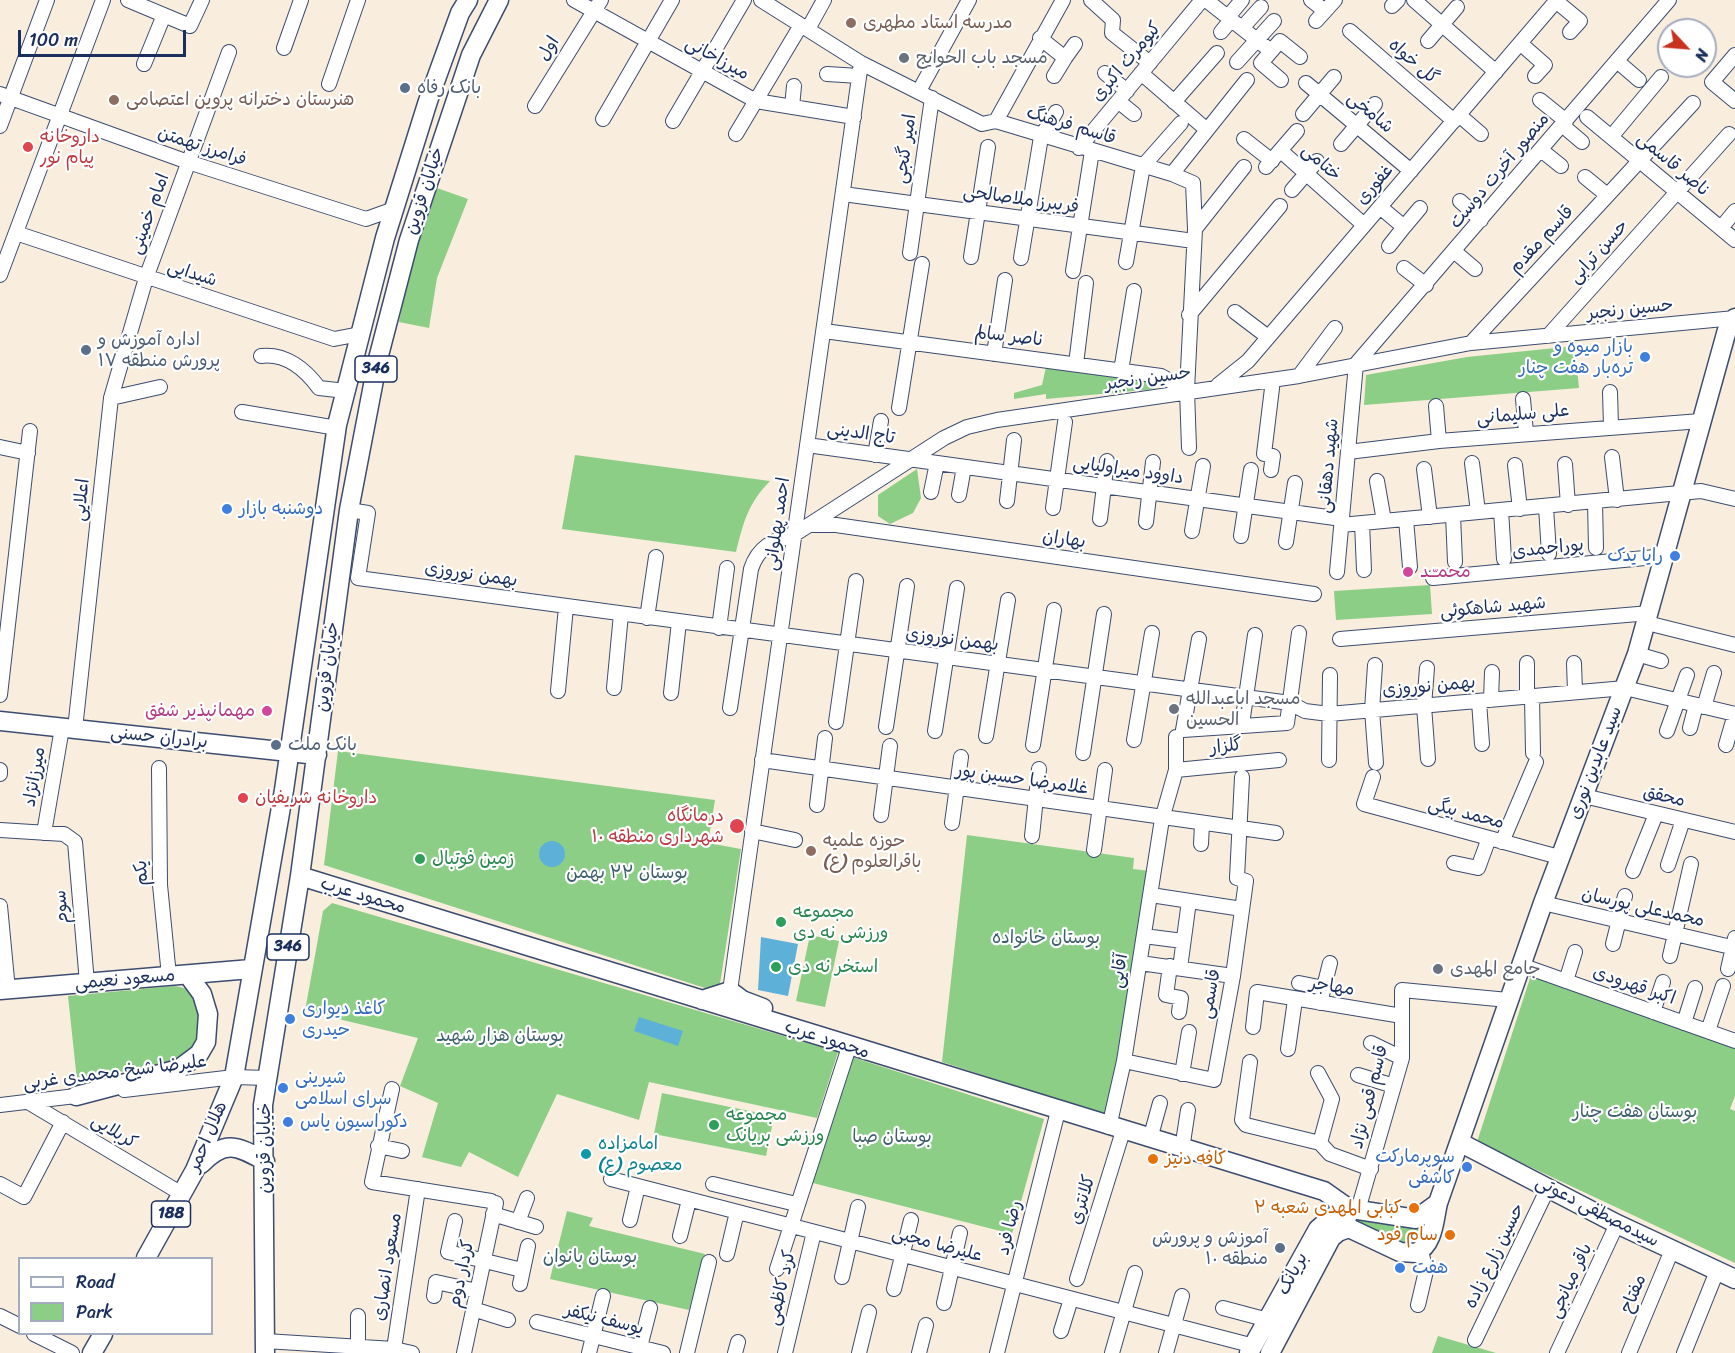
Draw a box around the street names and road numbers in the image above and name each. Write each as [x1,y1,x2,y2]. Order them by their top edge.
street label: کیومرث اکبری [1087,18,1167,106]
street label: اول [533,33,565,65]
street label: میرزاخانی [681,33,753,85]
street label: گل خواه [1383,34,1443,90]
street label: شامخی [1343,87,1397,139]
street label: قاسم فرهنگ [1024,102,1118,150]
street label: منصور آخرت دوست [1445,109,1555,233]
street label: امیر گنجی [890,113,922,185]
street label: فرامرز تهمتن [155,122,249,172]
street label: ناصر قاسمی [1632,128,1714,202]
street label: ختامی [1297,140,1345,186]
street label: خیابان قزوین [401,144,449,238]
street label: غفوری [1352,160,1398,210]
street label: امام خمینی [125,171,175,257]
street label: فریبرز ملاصالحی [962,181,1080,219]
street label: قاسم مقدم [1505,201,1579,279]
street label: حسن ترابی [1565,216,1633,288]
street label: شیدایی [165,256,219,292]
street label: حسین رنجبر [1586,295,1674,325]
street label: ناصر سالم [973,322,1045,352]
road number: 346 [355,356,397,382]
street label: حسین رنجبر [1103,362,1193,396]
street label: علی سلیمانی [1476,400,1570,430]
street label: شهید دهقانی [1314,418,1344,514]
street label: تاج الدینی [826,419,896,449]
street label: داوود میراولیایی [1071,453,1185,489]
street label: احمد پهلوانی [761,476,795,572]
street label: اعلایی [69,478,95,522]
street label: بهاران [1041,526,1087,554]
street label: پوراحمدی [1511,535,1585,563]
street label: بهمن نوروزی [423,558,519,592]
street label: شهید شاهکوئی [1439,593,1547,623]
street label: خیابان قزوین [312,621,344,713]
street label: بهمن نوروزی [904,624,1000,656]
street label: بهمن نوروزی [1381,672,1477,702]
street label: سید عابدین نوری [1565,703,1627,823]
street label: برادران حسنی [109,722,209,754]
street label: گلزار [1209,735,1243,759]
street label: ميرزانژاد [19,745,51,809]
street label: غلامرضا حسین پور [954,760,1090,800]
street label: محقق [1641,782,1687,812]
street label: محمد بیگی [1426,794,1506,834]
street label: یکم [131,860,153,886]
street label: محمود عرب [318,873,408,919]
street label: محمدعلی پورسان [1579,883,1707,933]
street label: سوم [50,889,74,925]
road number: 346 [267,934,309,960]
street label: آقایی [1107,952,1133,990]
street label: اکبر قهرودی [1590,962,1678,1010]
street label: مسعود نعیمی [74,965,176,995]
street label: قاسمی [1196,968,1226,1020]
street label: مهاجر [1308,973,1356,1001]
street label: محمود عرب [782,1016,872,1064]
street label: قاسم قمی نژاد [1347,1043,1393,1151]
street label: علیرضا شیخ محمدی غربی [22,1051,208,1095]
street label: هلال احمر [183,1098,233,1176]
street label: خیابان قزوین [254,1103,276,1193]
street label: کربلایی [87,1110,141,1154]
street label: سیدمصطفی دعوتی [1532,1172,1662,1252]
street label: کلانتری [1065,1173,1101,1227]
street label: رضا فرد [993,1198,1027,1258]
street label: حسین زارع زاده [1460,1200,1530,1312]
road number: 188 [152,1201,190,1227]
street label: مسعود انصاری [369,1211,407,1323]
street label: علیرضا محبی [889,1223,985,1267]
street label: کردار دوم [444,1238,480,1310]
street label: باقر میانجی [1544,1240,1598,1322]
street label: کرد کاظمی [763,1248,801,1328]
street label: بریانک [1273,1249,1313,1299]
street label: مفتاح [1616,1271,1652,1317]
street label: یوسف نیکفر [562,1300,646,1340]

